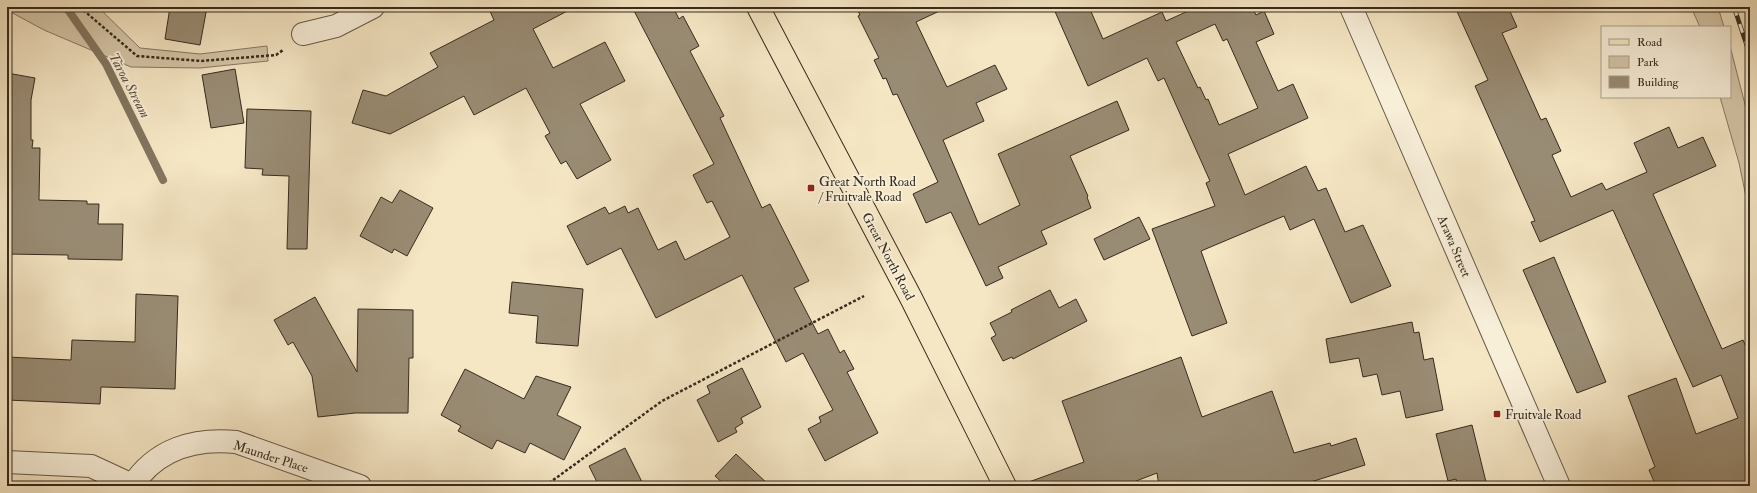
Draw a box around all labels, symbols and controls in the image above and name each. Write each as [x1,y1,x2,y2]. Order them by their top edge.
legend [1601,26,1731,98]
text: Road [1637,35,1662,50]
water label: Tāroa Stream [105,50,154,121]
text: Park [1637,55,1659,70]
text: Building [1637,75,1680,90]
place label: Great North Road / Fruitvale Road [818,174,916,205]
marker: Great North Road / Fruitvale Road [806,183,816,193]
street label: Great North Road [858,210,918,304]
street label: Arawa Street [1433,212,1474,280]
place label: Fruitvale Road [1505,407,1582,423]
marker: Fruitvale Road [1492,409,1502,419]
street label: Maunder Place [231,437,311,477]

